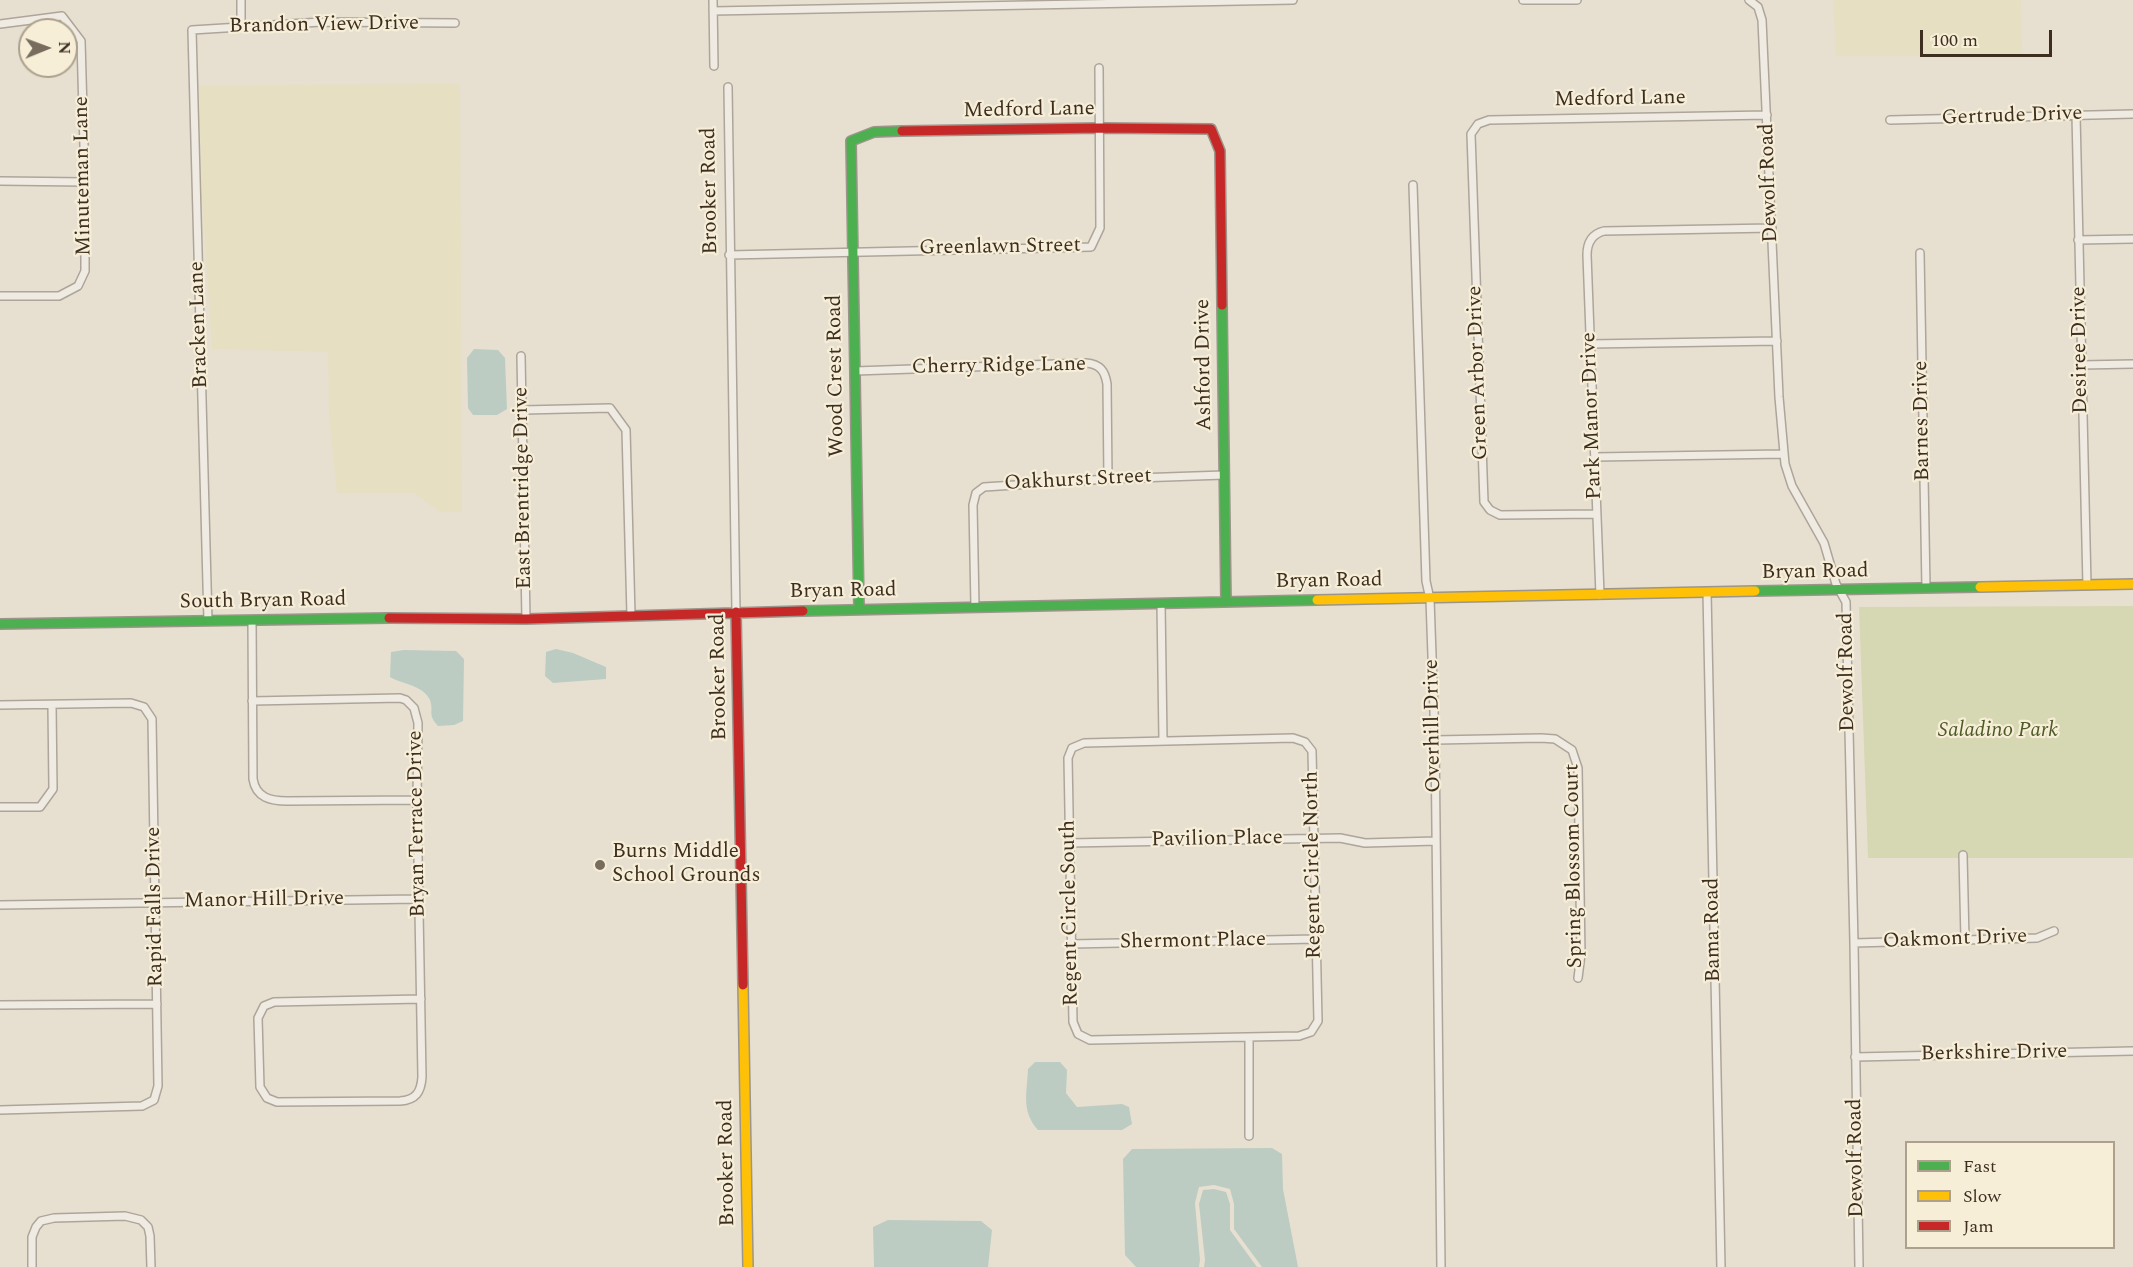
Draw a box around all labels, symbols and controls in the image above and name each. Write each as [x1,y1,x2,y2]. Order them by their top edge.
street label: Brandon View Drive [229,12,419,40]
north arrow [18,18,78,78]
scale bar [1923,18,2055,56]
text: 100 m [1931,27,1978,54]
text: N [52,41,76,54]
street label: Medford Lane [1554,86,1686,114]
street label: Minuteman Lane [70,96,98,256]
street label: Medford Lane [963,97,1095,125]
street label: Gertrude Drive [1941,102,2083,132]
street label: Dewolf Road [1755,123,1785,243]
street label: Brooker Road [697,127,725,255]
street label: Greenlawn Street [919,234,1081,262]
street label: Bracken Lane [185,261,215,389]
street label: Green Arbor Drive [1463,285,1495,461]
street label: Desiree Drive [2067,286,2095,414]
street label: Wood Crest Road [823,294,851,458]
street label: Ashford Drive [1191,299,1219,431]
street label: Park Manor Drive [1577,332,1609,500]
street label: Cherry Ridge Lane [912,353,1086,381]
street label: Barnes Drive [1909,361,1937,481]
street label: East Brentridge Drive [510,387,538,589]
street label: Oakhurst Street [1004,465,1152,497]
street label: Bryan Road [1761,559,1869,587]
street label: Bryan Road [1275,568,1383,596]
street label: Bryan Road [789,578,897,606]
street label: South Bryan Road [179,588,347,616]
street label: Dewolf Road [1834,612,1862,732]
street label: Brooker Road [706,613,734,741]
street label: Overhill Drive [1420,659,1448,793]
park label: Saladino Park [1938,719,2058,745]
street label: Bryan Terrace Drive [404,730,432,918]
street label: Spring Blossom Court [1561,763,1589,969]
street label: Regent Circle North [1300,771,1328,959]
street label: Regent Circle South [1057,820,1085,1006]
street label: Pavilion Place [1151,826,1283,854]
street label: Rapid Falls Drive [142,827,170,987]
place label: Burns Middle School Grounds [612,840,761,890]
marker: Burns Middle School Grounds [593,858,607,872]
street label: Bama Road [1700,877,1728,983]
street label: Manor Hill Drive [184,887,344,915]
street label: Oakmont Drive [1882,925,2028,955]
street label: Shermont Place [1120,928,1266,956]
street label: Berkshire Drive [1920,1040,2068,1068]
street label: Dewolf Road [1843,1098,1871,1218]
street label: Brooker Road [714,1099,742,1227]
legend [1905,1141,2115,1249]
text: Fast [1963,1153,1996,1180]
text: Slow [1963,1183,2001,1210]
text: Jam [1963,1213,1994,1240]

